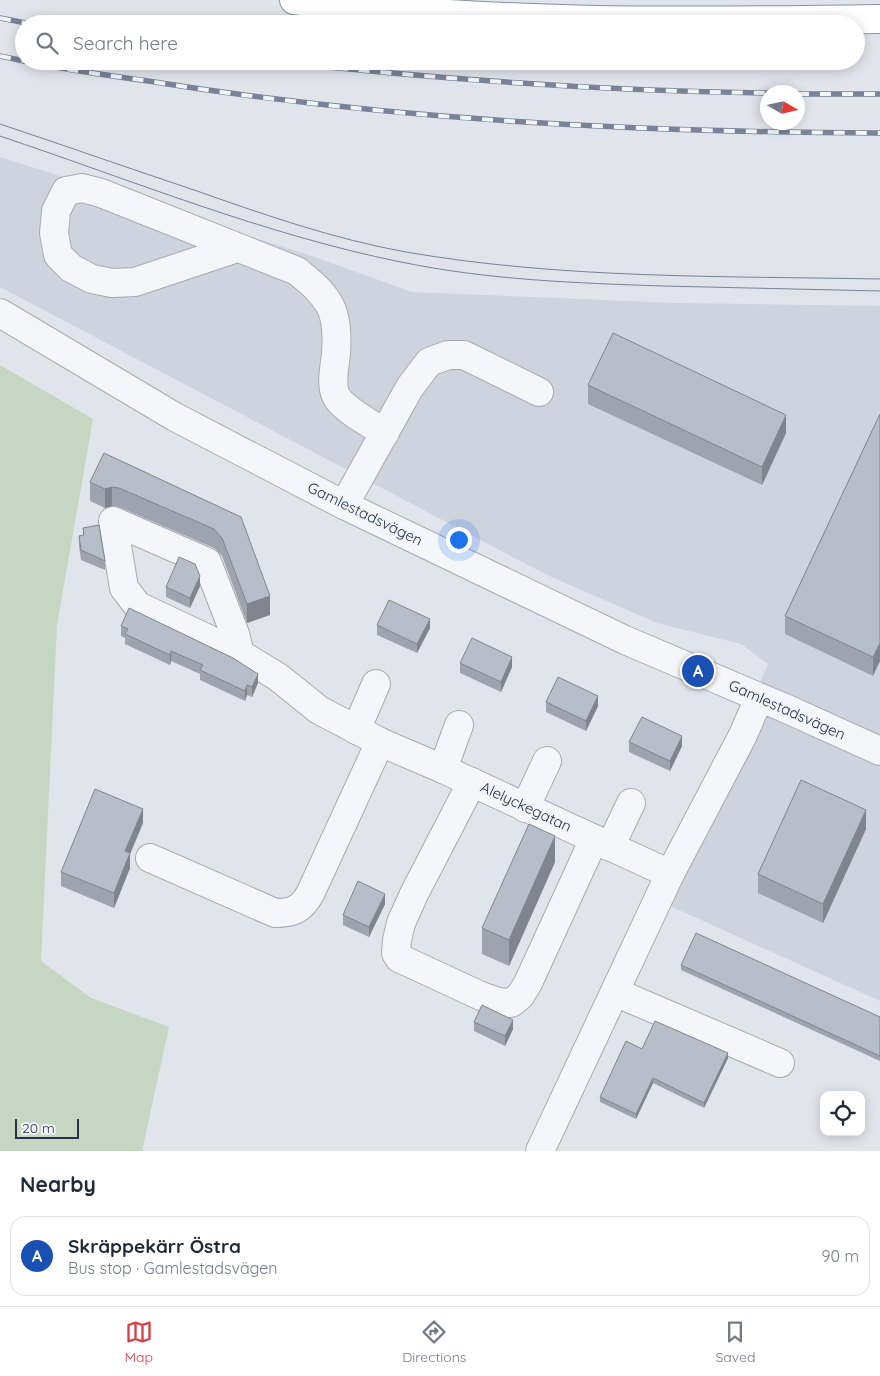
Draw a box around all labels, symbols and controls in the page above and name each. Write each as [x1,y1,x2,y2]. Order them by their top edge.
search box [15,15,865,70]
icon: search [33,29,61,57]
text: Search here [73,31,178,55]
north arrow [760,85,805,130]
street label: Gamlestadsvägen [305,477,426,550]
your location [446,527,472,553]
pin: A [682,652,714,690]
street label: Gamlestadsvägen [726,675,848,744]
street label: Alelyckegatan [478,777,575,836]
map controls [820,1091,865,1136]
button: locate [820,1091,865,1136]
scale bar [15,1116,79,1139]
text: 20 m [22,1119,55,1137]
text: Nearby [20,1171,96,1197]
text: Skräppekärr Östra [68,1234,241,1258]
text: A [32,1246,42,1266]
text: 90 m [822,1246,859,1266]
text: Bus stop · Gamlestadsvägen [68,1258,278,1278]
tab: Map [125,1318,153,1366]
tab: Directions [402,1318,466,1366]
tab: Saved [715,1318,755,1366]

